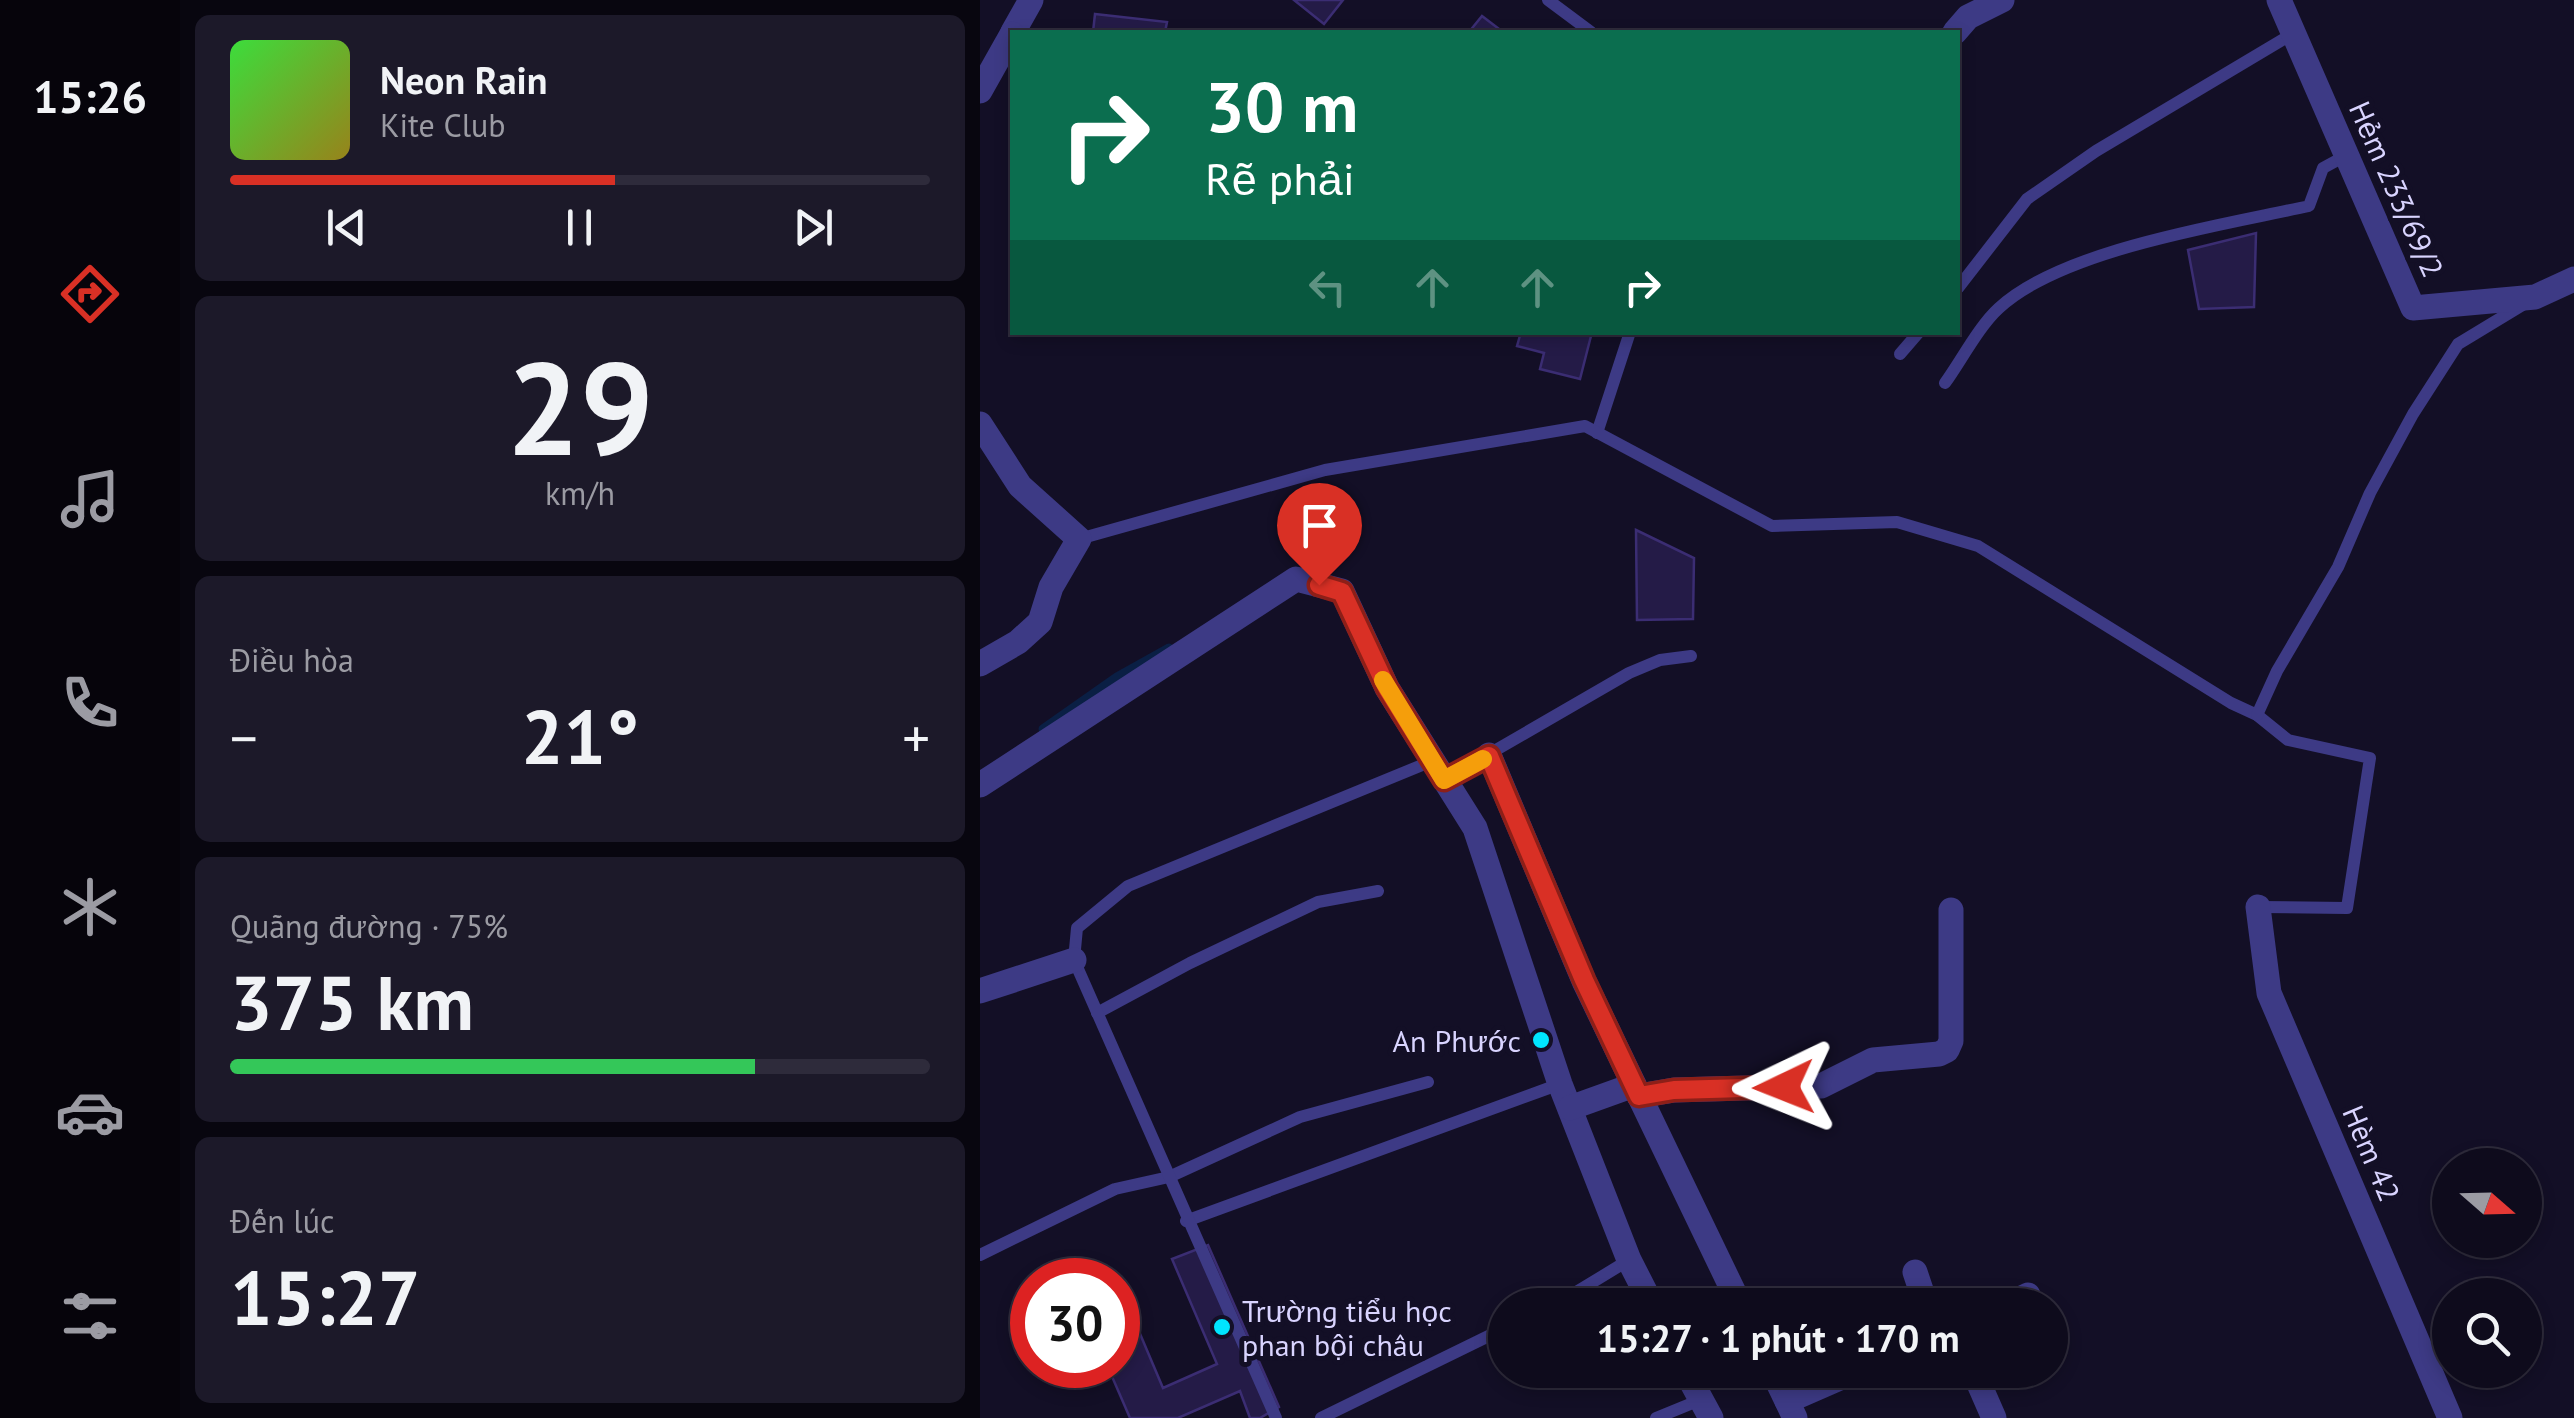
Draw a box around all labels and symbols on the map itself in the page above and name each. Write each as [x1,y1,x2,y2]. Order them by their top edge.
street label: Hẻm 233/69/2 [2341,95,2453,283]
pin [1277,483,1362,586]
place label: An Phước [1393,1021,1521,1060]
marker: An Phước [1530,1029,1552,1051]
position arrow [1732,1035,1836,1139]
street label: Hèm 42 [2334,1099,2410,1207]
north arrow [2432,1148,2542,1258]
speed limit sign: 30 [1010,1258,1140,1388]
place label: Trường tiểu học phan bội châu [1242,1291,1452,1364]
marker: Trường tiểu học phan bội châu [1211,1316,1233,1338]

